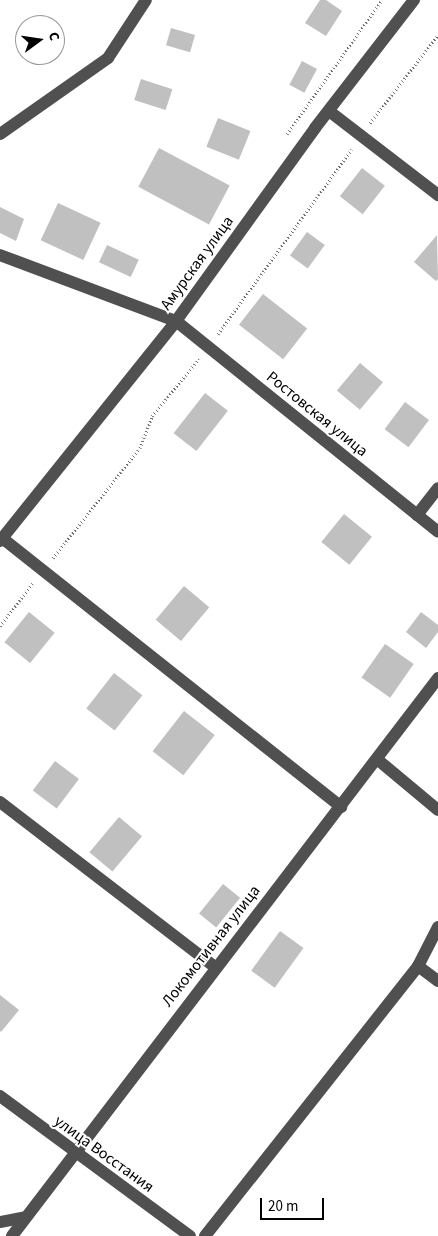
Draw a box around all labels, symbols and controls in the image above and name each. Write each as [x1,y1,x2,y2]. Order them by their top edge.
north arrow [15,15,65,65]
text: С [43,30,64,43]
street label: Амурская улица [156,212,238,314]
street label: Ростовская улица [262,367,372,461]
street label: Локомотивная улица [158,882,264,1010]
street label: улица Восстания [50,1111,158,1197]
scale bar [263,1188,327,1220]
text: 20 m [268,1196,298,1217]

